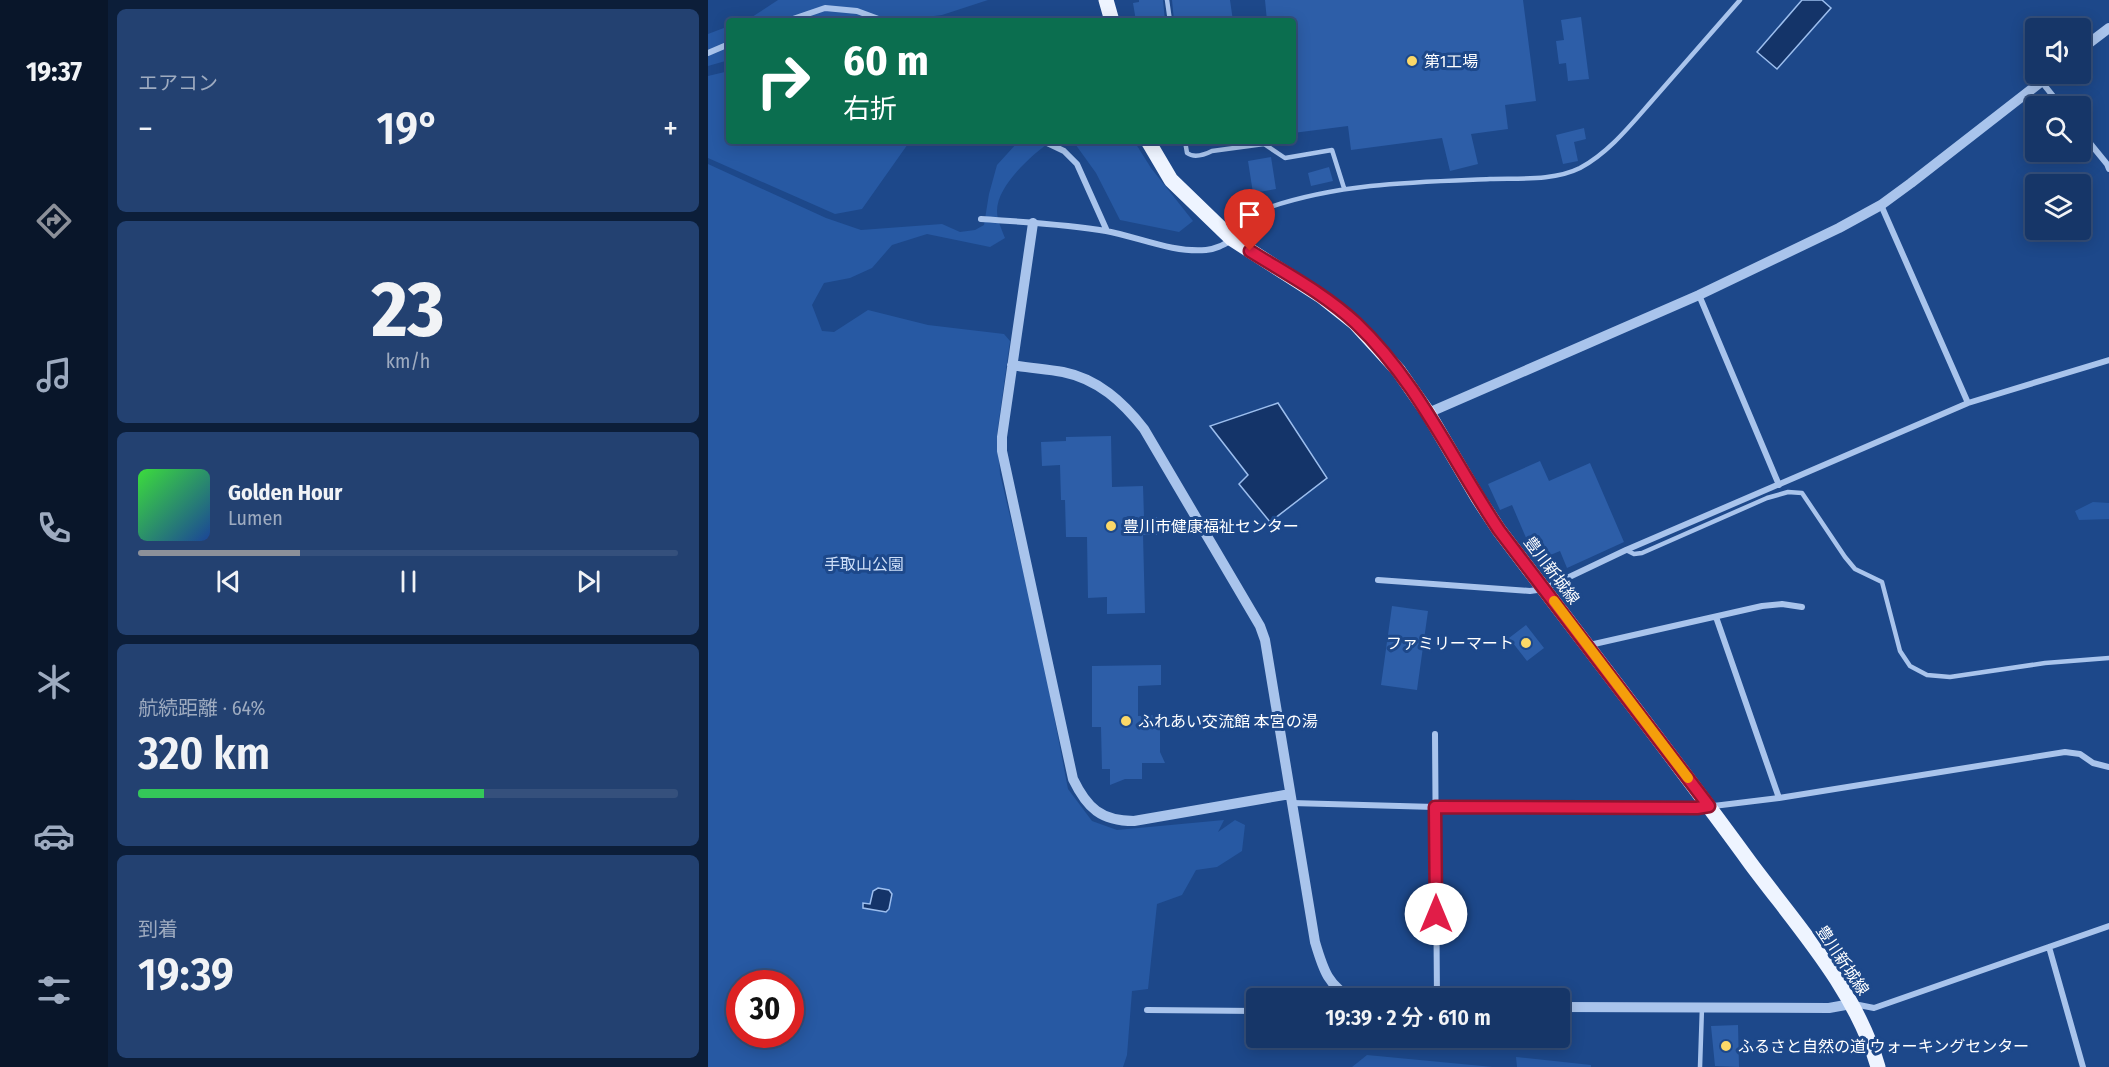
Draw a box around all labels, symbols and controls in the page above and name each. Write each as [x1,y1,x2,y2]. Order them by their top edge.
map controls [2025,18,2091,240]
button: sound [2025,18,2091,84]
text: 60 m [843,36,929,86]
icon: right [744,42,822,120]
place label: 第1工場 [1424,52,1478,71]
marker: 第1工場 [1405,54,1419,68]
text: 19:37 [26,56,82,88]
text: エアコン [138,71,218,95]
text: 右折 [843,93,897,125]
button: search [2025,96,2091,162]
text: 19° [377,102,439,156]
text: − [138,109,153,149]
text: + [663,109,678,149]
button: layers [2025,174,2091,240]
pin [1224,189,1275,251]
icon: arrive [1233,198,1266,231]
icon: directions [33,200,75,242]
text: 23 [371,263,445,357]
text: km/h [386,349,430,373]
icon: music [33,354,75,396]
text: Golden Hour [228,479,342,506]
text: Lumen [228,506,283,530]
icon: phone [33,507,75,549]
place label: 豊川市健康福祉センター [1123,517,1299,536]
marker: 豊川市健康福祉センター [1104,519,1118,533]
street label: 豊川新城線 [1520,533,1583,608]
park label: 手取山公園 [824,555,904,574]
icon: previous [212,565,245,598]
icon: pause [392,565,425,598]
icon: next [572,565,605,598]
place label: ファミリーマート [1386,634,1514,653]
marker: ファミリーマート [1519,636,1533,650]
icon: climate [33,661,75,703]
text: 航続距離 · 64% [138,696,265,720]
place label: ふれあい交流館 本宮の湯 [1138,712,1318,731]
marker: ふれあい交流館 本宮の湯 [1119,714,1133,728]
text: 320 km [138,727,270,781]
icon: car [33,815,75,857]
position arrow [1404,882,1468,946]
text: 到着 [138,917,178,941]
street label: 豊川新城線 [1812,922,1873,999]
text: 19:39 [138,948,234,1002]
icon: filters [33,969,75,1011]
speed limit sign: 30 [726,970,804,1048]
text: 19:39 · 2 分 · 610 m [1325,1004,1491,1031]
place label: ふるさと自然の道 ウォーキングセンター [1738,1037,2029,1056]
marker: ふるさと自然の道 ウォーキングセンター [1719,1039,1733,1053]

